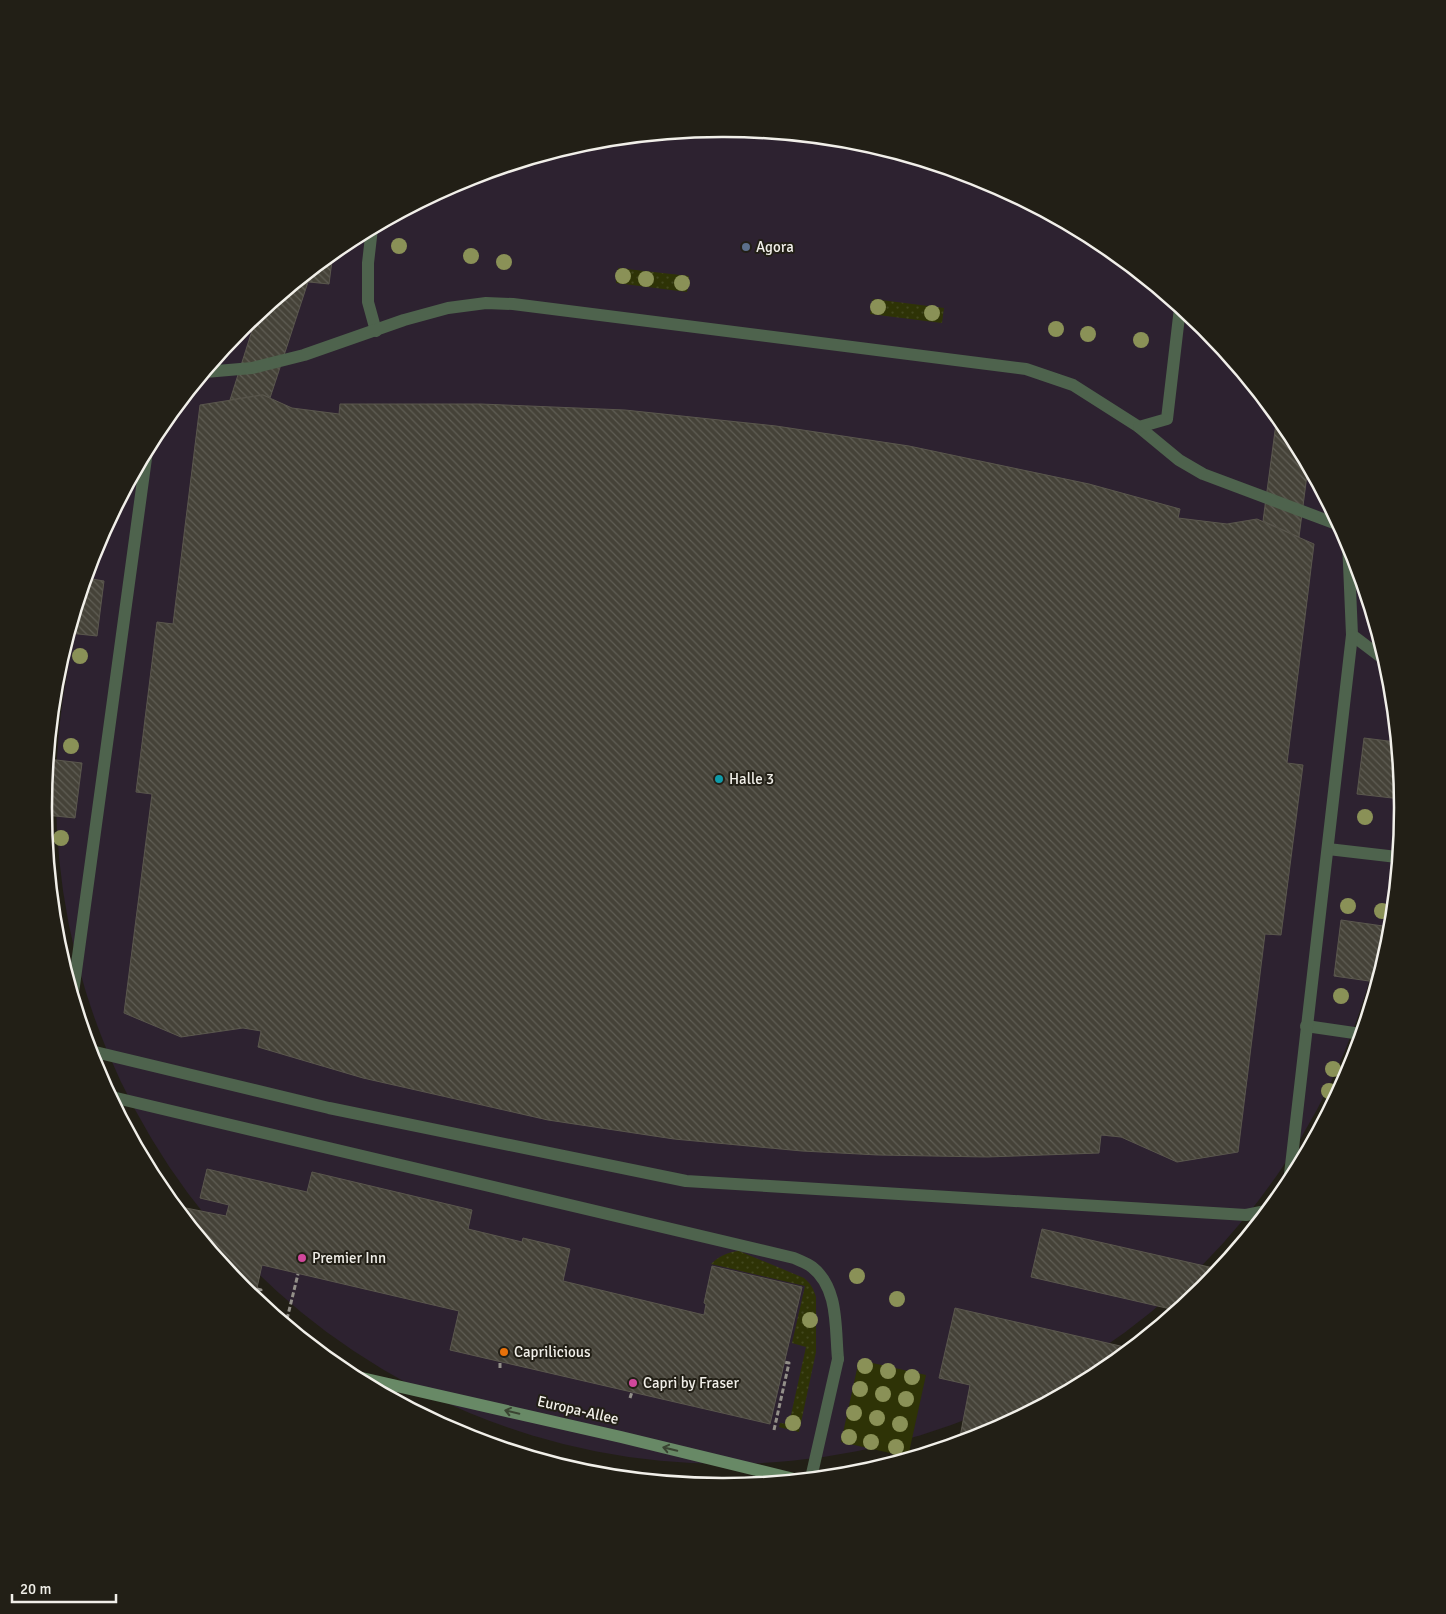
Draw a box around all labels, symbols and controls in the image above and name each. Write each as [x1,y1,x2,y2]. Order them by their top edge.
place label: Agora [756,238,794,256]
marker: Agora [740,241,752,253]
place label: Halle 3 [729,770,774,788]
marker: Halle 3 [713,773,725,785]
place label: Premier Inn [312,1249,386,1267]
marker: Premier Inn [296,1252,308,1264]
place label: Caprilicious [514,1343,591,1361]
marker: Caprilicious [498,1346,510,1358]
place label: Capri by Fraser [643,1374,739,1392]
marker: Capri by Fraser [627,1377,639,1389]
street label: Europa-Allee [536,1392,620,1428]
one-way arrow [504,1407,520,1416]
one-way arrow [662,1444,678,1453]
scale bar [12,1572,116,1604]
text: 20 m [20,1580,51,1598]

